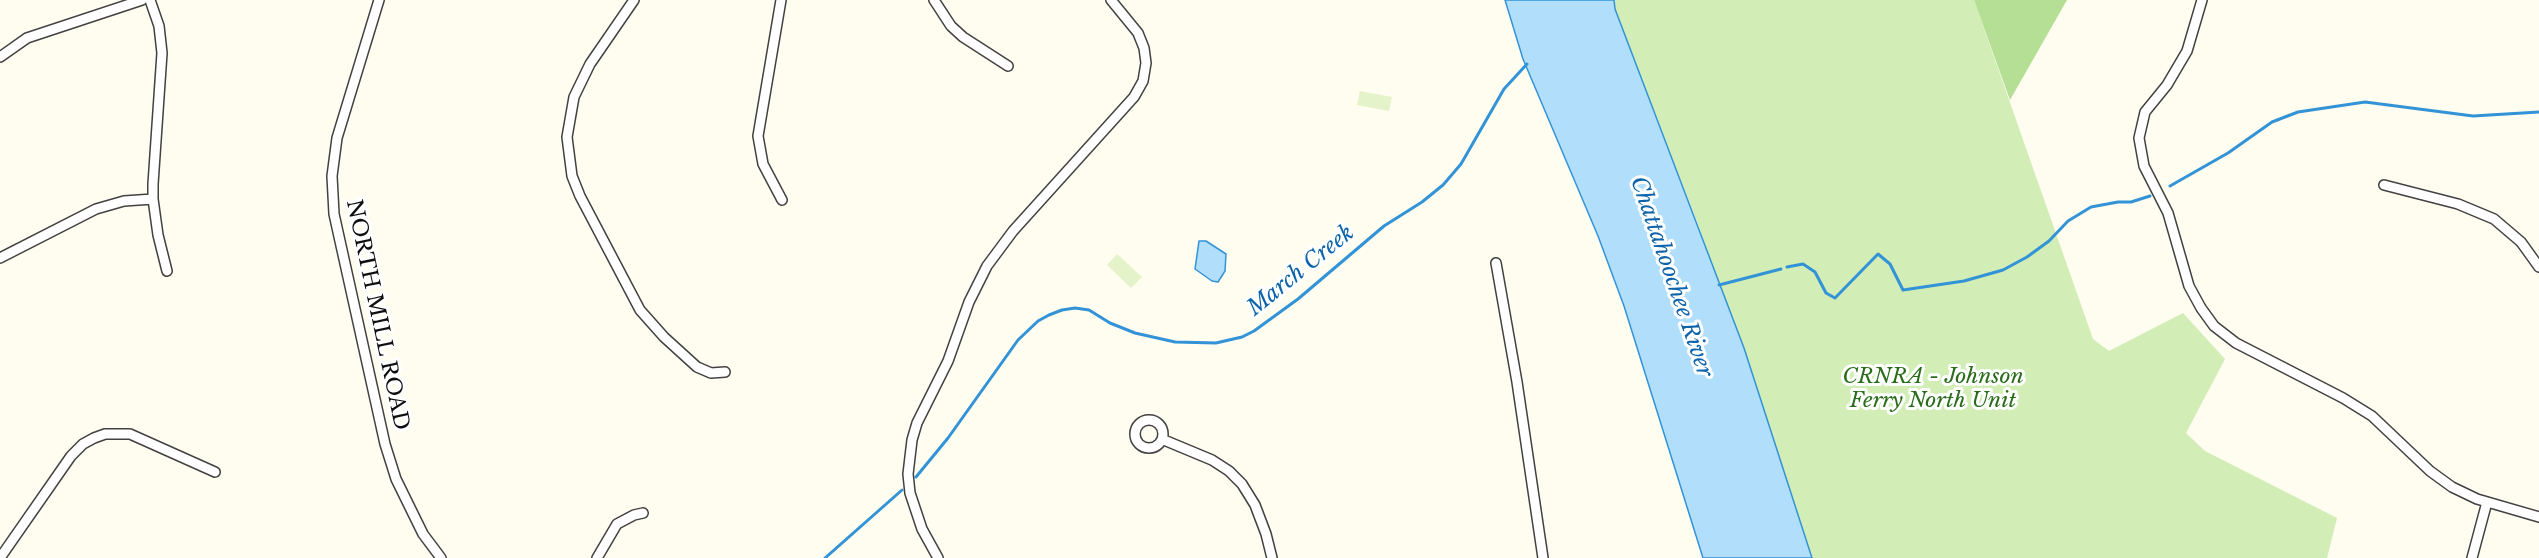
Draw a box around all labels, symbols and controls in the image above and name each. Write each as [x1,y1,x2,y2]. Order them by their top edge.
water label: Chattahoochee River [1624,173,1718,381]
street label: NORTH MILL ROAD [340,197,414,433]
water label: March Creek [1242,220,1360,322]
park label: CRNRA - Johnson Ferry North Unit [1842,364,2024,414]

